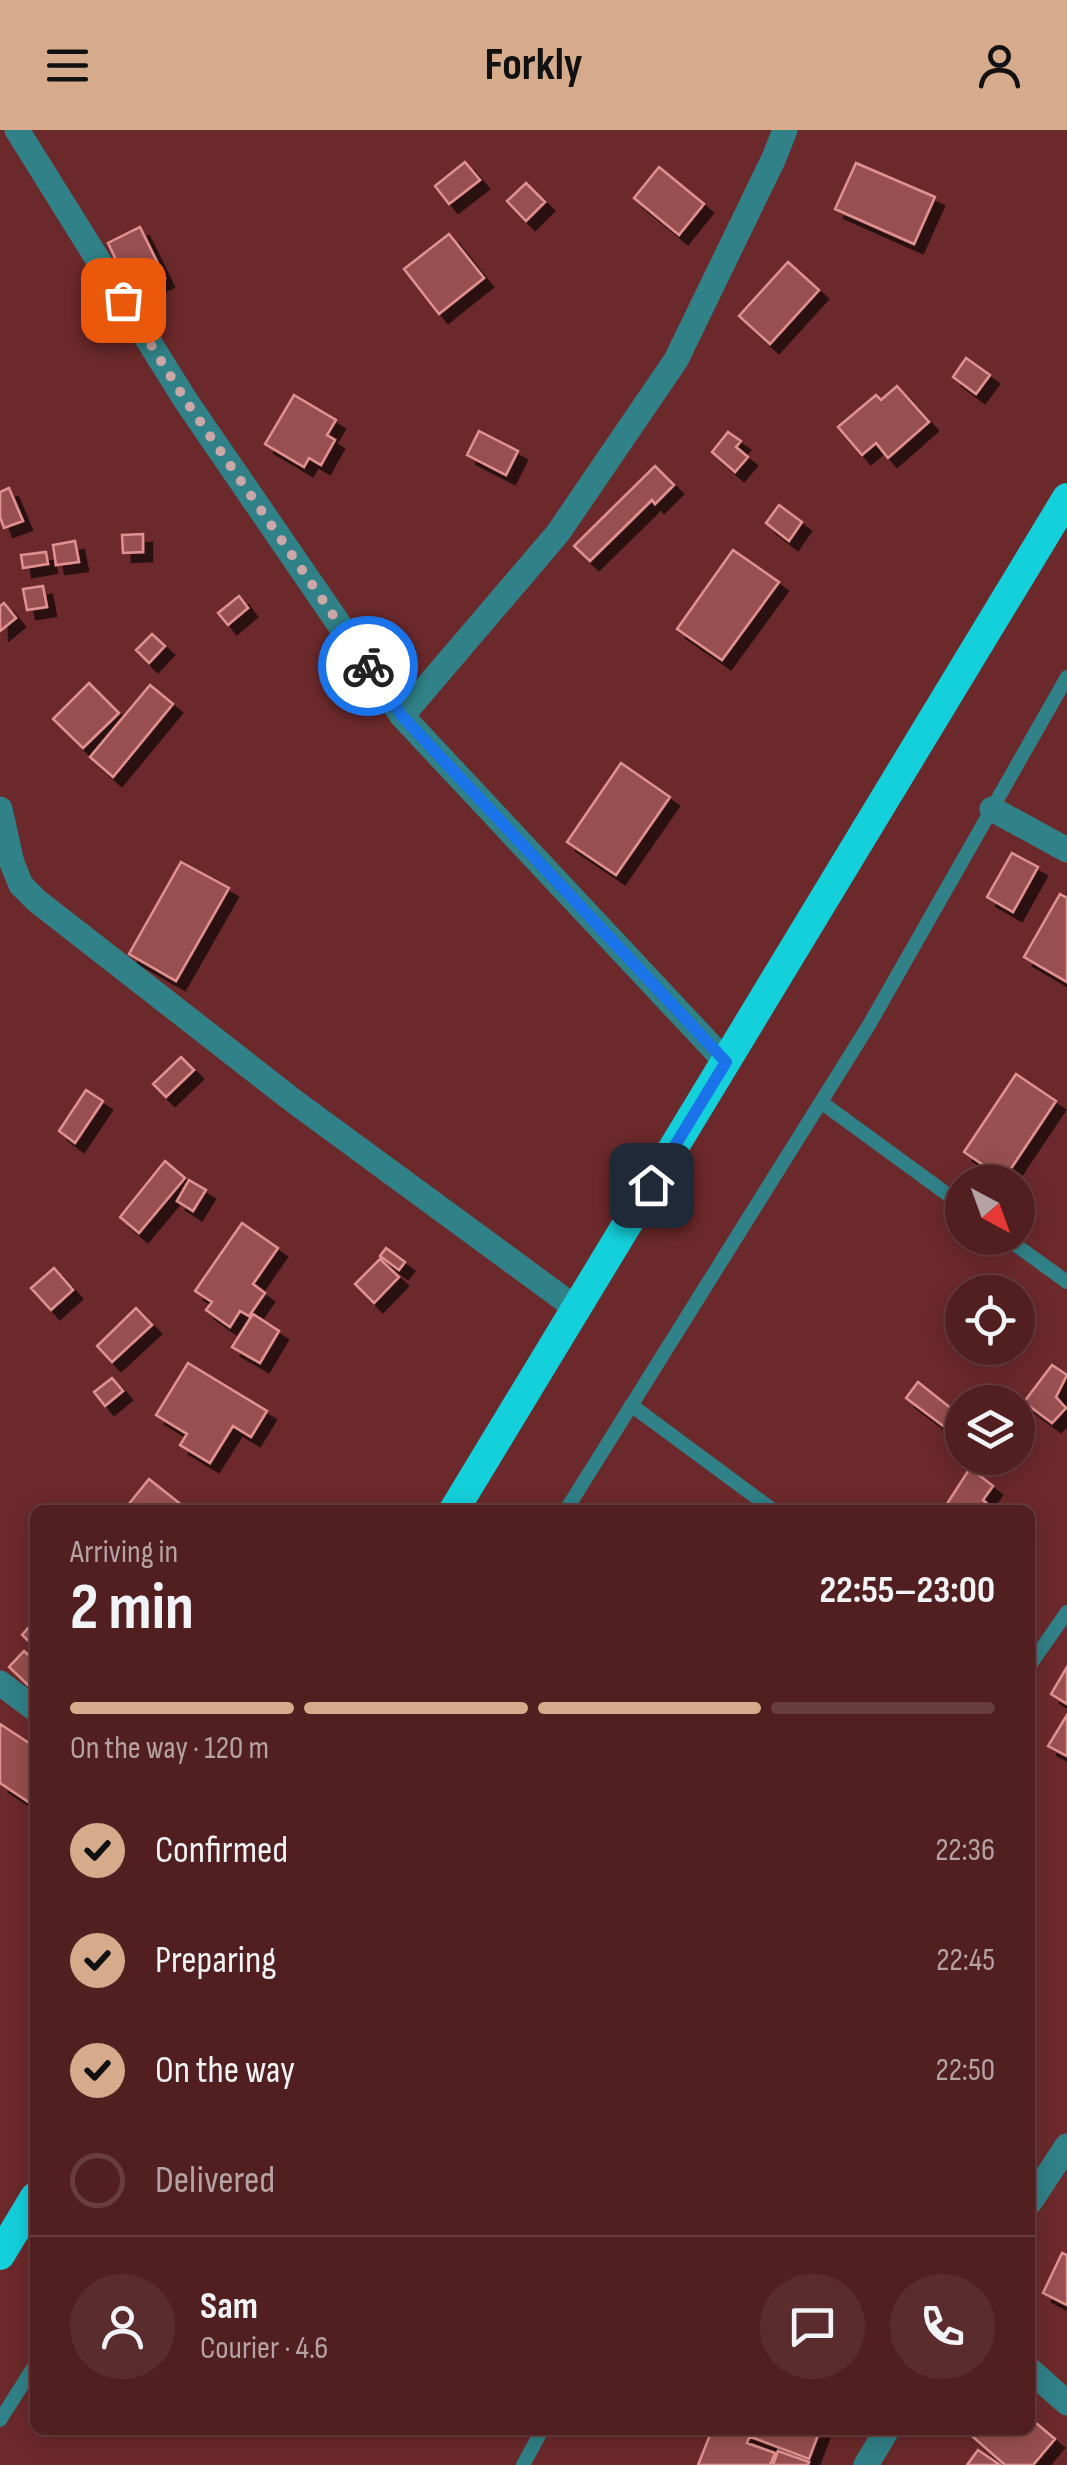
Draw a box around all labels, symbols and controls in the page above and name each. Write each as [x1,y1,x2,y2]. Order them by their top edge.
icon: menu [40,38,95,93]
text: Forkly [484,38,583,93]
icon: person [972,38,1027,93]
pin [81,258,166,343]
icon: bag [96,273,151,328]
courier [318,616,418,716]
icon: bike [341,639,396,694]
pin [609,1143,694,1228]
icon: home [624,1158,679,1213]
north arrow [945,1165,1035,1255]
map controls [945,1165,1035,1475]
button: locate [945,1275,1035,1365]
button: layers [945,1385,1035,1475]
text: Arriving in [70,1533,178,1572]
text: 22:55–23:00 [819,1568,995,1613]
text: 2 min [70,1570,194,1648]
text: On the way · 120 m [70,1729,269,1768]
icon: check [70,1823,125,1878]
text: Confirmed [155,1828,288,1873]
text: 22:36 [935,1831,995,1870]
icon: check [70,1933,125,1988]
text: Preparing [155,1938,276,1983]
text: 22:45 [936,1941,995,1980]
icon: check [70,2043,125,2098]
text: On the way [155,2048,295,2093]
text: 22:50 [935,2051,995,2090]
text: Delivered [155,2158,275,2203]
button: person [70,2274,175,2379]
button: chat [760,2274,865,2379]
button: phone [890,2274,995,2379]
text: Sam [200,2284,258,2329]
text: Courier · 4.6 [200,2329,328,2368]

